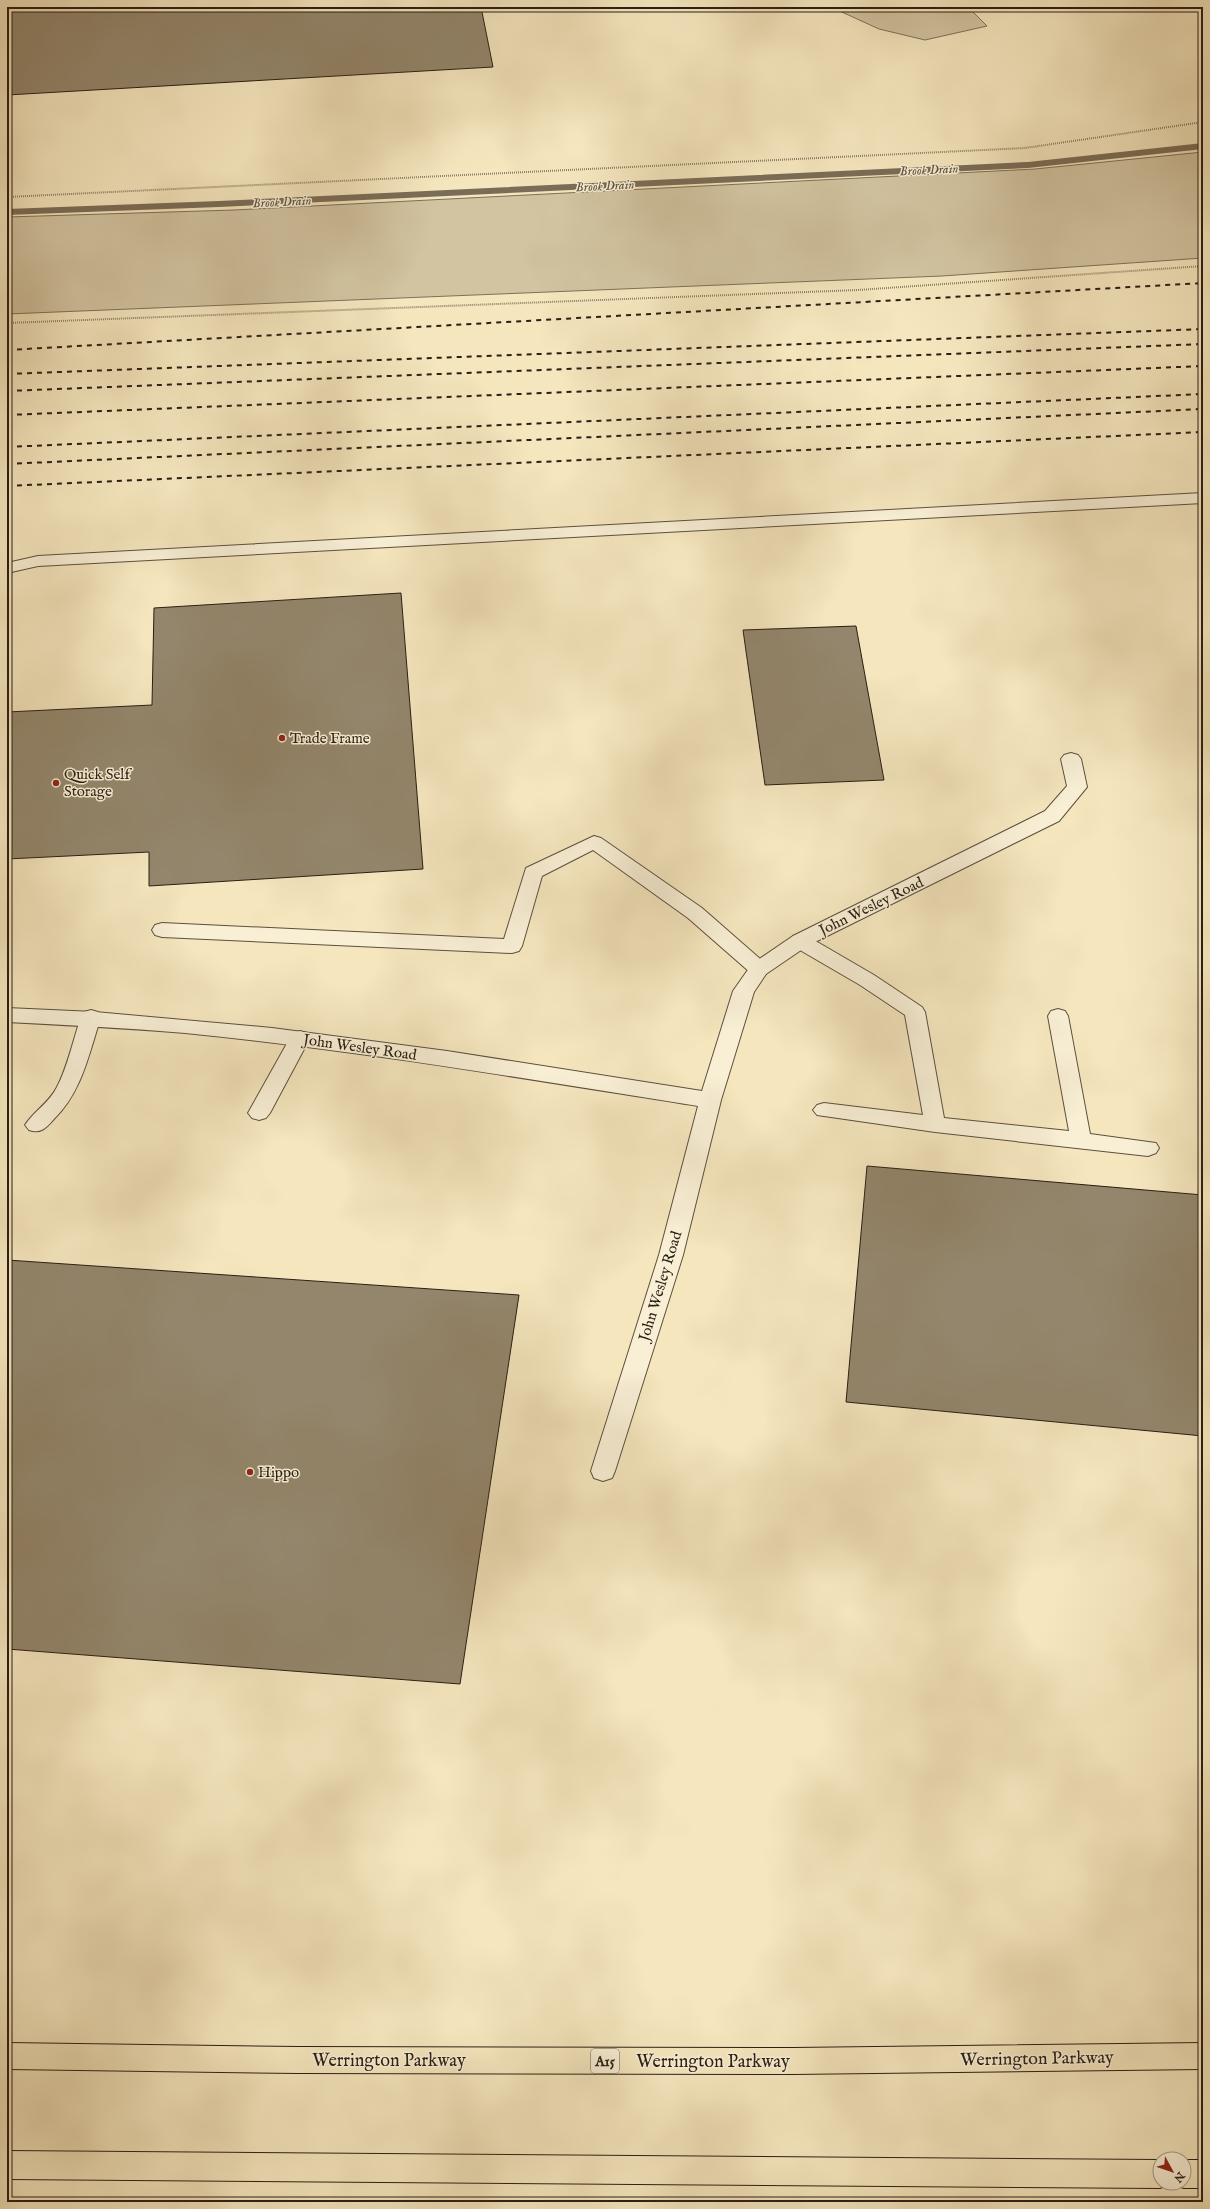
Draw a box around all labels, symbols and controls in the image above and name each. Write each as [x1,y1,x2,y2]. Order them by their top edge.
water label: Brook Drain [899,160,959,181]
water label: Brook Drain [575,176,635,197]
water label: Brook Drain [252,192,312,213]
place label: Trade Frame [290,729,370,748]
marker: Trade Frame [277,733,287,743]
place label: Quick Self Storage [64,765,132,801]
marker: Quick Self Storage [51,778,61,788]
street label: John Wesley Road [814,872,928,941]
street label: John Wesley Road [300,1030,419,1065]
street label: John Wesley Road [634,1228,687,1345]
place label: Hippo [258,1463,299,1482]
marker: Hippo [245,1467,255,1477]
street label: Werrington Parkway [960,2047,1114,2072]
road number: A15 [591,2049,619,2073]
street label: Werrington Parkway [312,2050,466,2073]
street label: Werrington Parkway [636,2051,790,2074]
north arrow [1152,2151,1192,2191]
text: N [1170,2168,1188,2185]

